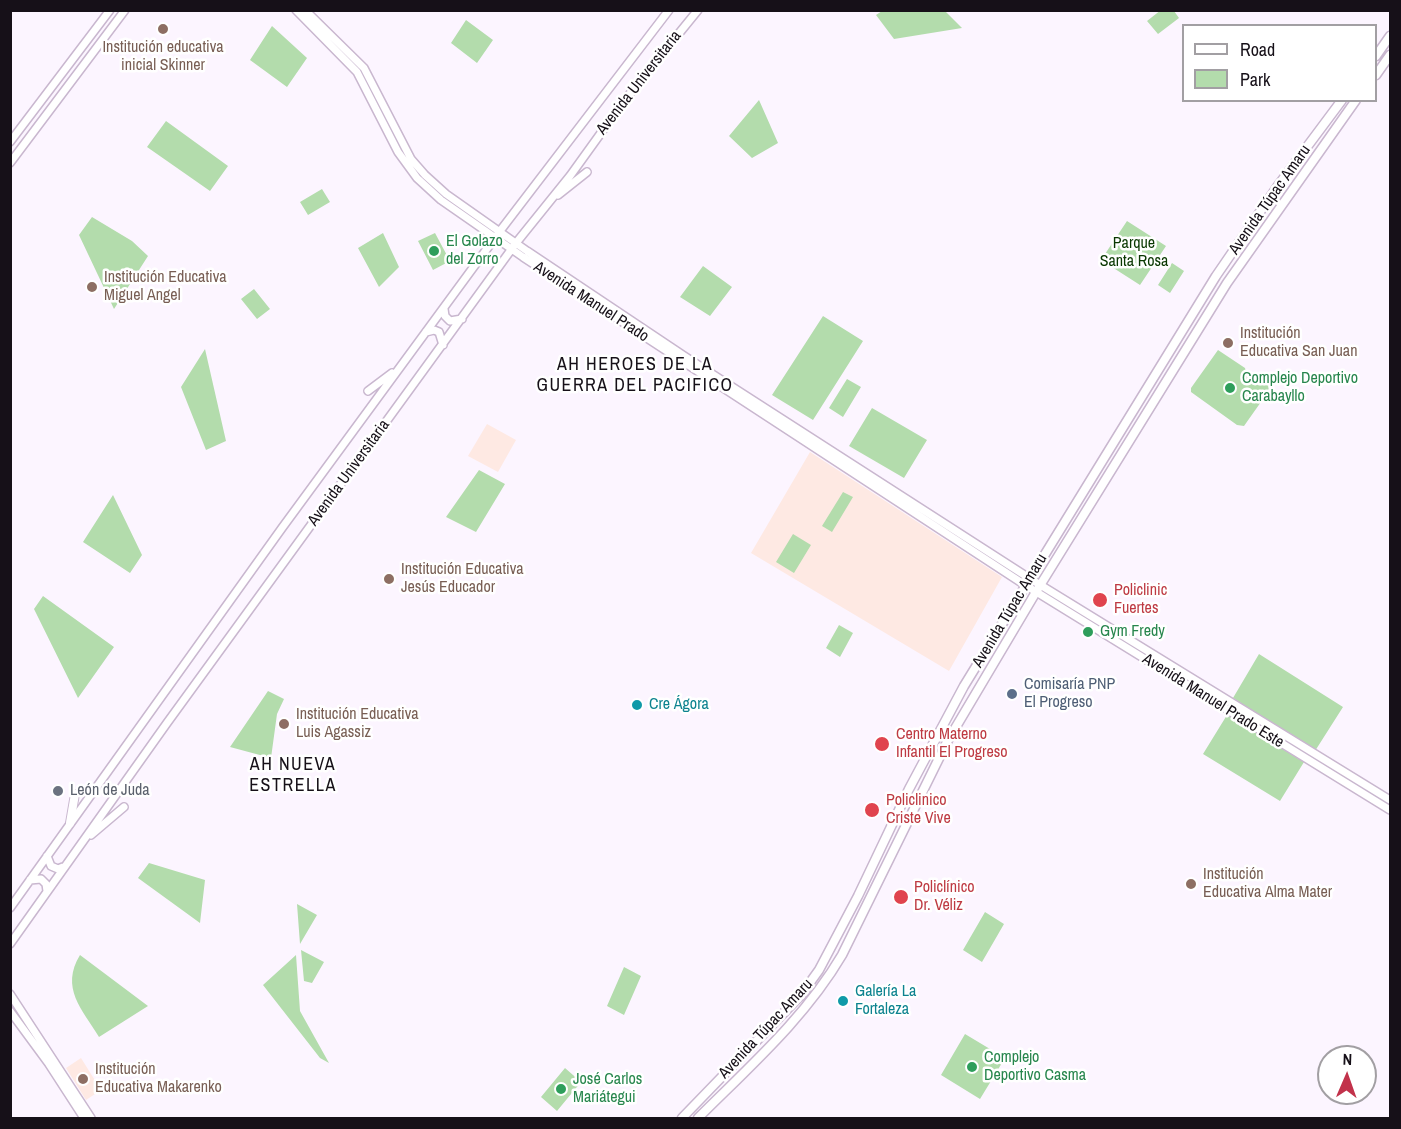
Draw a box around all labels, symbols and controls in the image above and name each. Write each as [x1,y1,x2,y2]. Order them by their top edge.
marker: Institución educativa inicial Skinner [156,22,170,36]
legend [1182,24,1377,102]
street label: Avenida Universitaria [592,27,686,139]
text: Road [1240,37,1275,62]
place label: Institución educativa inicial Skinner [102,38,224,76]
text: Park [1240,67,1270,92]
street label: Avenida Túpac Amaru [1225,142,1315,258]
place label: El Golazo del Zorro [446,232,503,270]
park label: Parque Santa Rosa [1100,234,1168,272]
marker: El Golazo del Zorro [427,244,441,258]
street label: Avenida Manuel Prado [530,258,652,346]
place label: Institución Educativa Miguel Angel [104,268,227,306]
marker: Institución Educativa Miguel Angel [85,280,99,294]
place label: Institución Educativa San Juan [1240,324,1357,362]
marker: Institución Educativa San Juan [1221,336,1235,350]
district label: AH HEROES DE LA GUERRA DEL PACIFICO [536,354,734,397]
place label: Complejo Deportivo Carabayllo [1242,369,1358,407]
marker: Complejo Deportivo Carabayllo [1223,381,1237,395]
street label: Avenida Universitaria [304,416,394,530]
street label: Avenida Túpac Amaru [968,551,1052,671]
place label: Institución Educativa Jesús Educador [401,560,524,598]
marker: Institución Educativa Jesús Educador [382,572,396,586]
place label: Policlinic Fuertes [1114,581,1167,619]
marker: Policlinic Fuertes [1091,591,1109,609]
place label: Gym Fredy [1100,622,1165,642]
marker: Gym Fredy [1081,625,1095,639]
street label: Avenida Manuel Prado Este [1139,650,1287,752]
place label: Comisaría PNP El Progreso [1024,675,1115,713]
marker: Comisaría PNP El Progreso [1005,687,1019,701]
place label: Cre Ágora [649,695,709,715]
marker: Cre Ágora [630,698,644,712]
place label: Institución Educativa Luis Agassiz [296,705,419,743]
marker: Institución Educativa Luis Agassiz [277,717,291,731]
place label: Centro Materno Infantil El Progreso [896,725,1008,763]
marker: Centro Materno Infantil El Progreso [873,735,891,753]
district label: AH NUEVA ESTRELLA [249,754,337,796]
place label: León de Juda [70,781,150,801]
marker: León de Juda [51,784,65,798]
place label: Policlinico Criste Vive [886,791,951,829]
marker: Policlinico Criste Vive [863,801,881,819]
place label: Institución Educativa Alma Mater [1203,865,1332,903]
marker: Institución Educativa Alma Mater [1184,877,1198,891]
place label: Policlínico Dr. Véliz [914,878,975,916]
marker: Policlínico Dr. Véliz [892,888,910,906]
street label: Avenida Túpac Amaru [715,975,817,1083]
place label: Galería La Fortaleza [855,982,916,1020]
marker: Galería La Fortaleza [836,994,850,1008]
north arrow [1317,1045,1377,1105]
place label: Complejo Deportivo Casma [984,1048,1086,1086]
text: N [1342,1048,1353,1070]
place label: Institución Educativa Makarenko [95,1060,222,1098]
marker: Complejo Deportivo Casma [965,1060,979,1074]
place label: José Carlos Mariátegui [573,1070,642,1108]
marker: Institución Educativa Makarenko [76,1072,90,1086]
marker: José Carlos Mariátegui [554,1082,568,1096]

